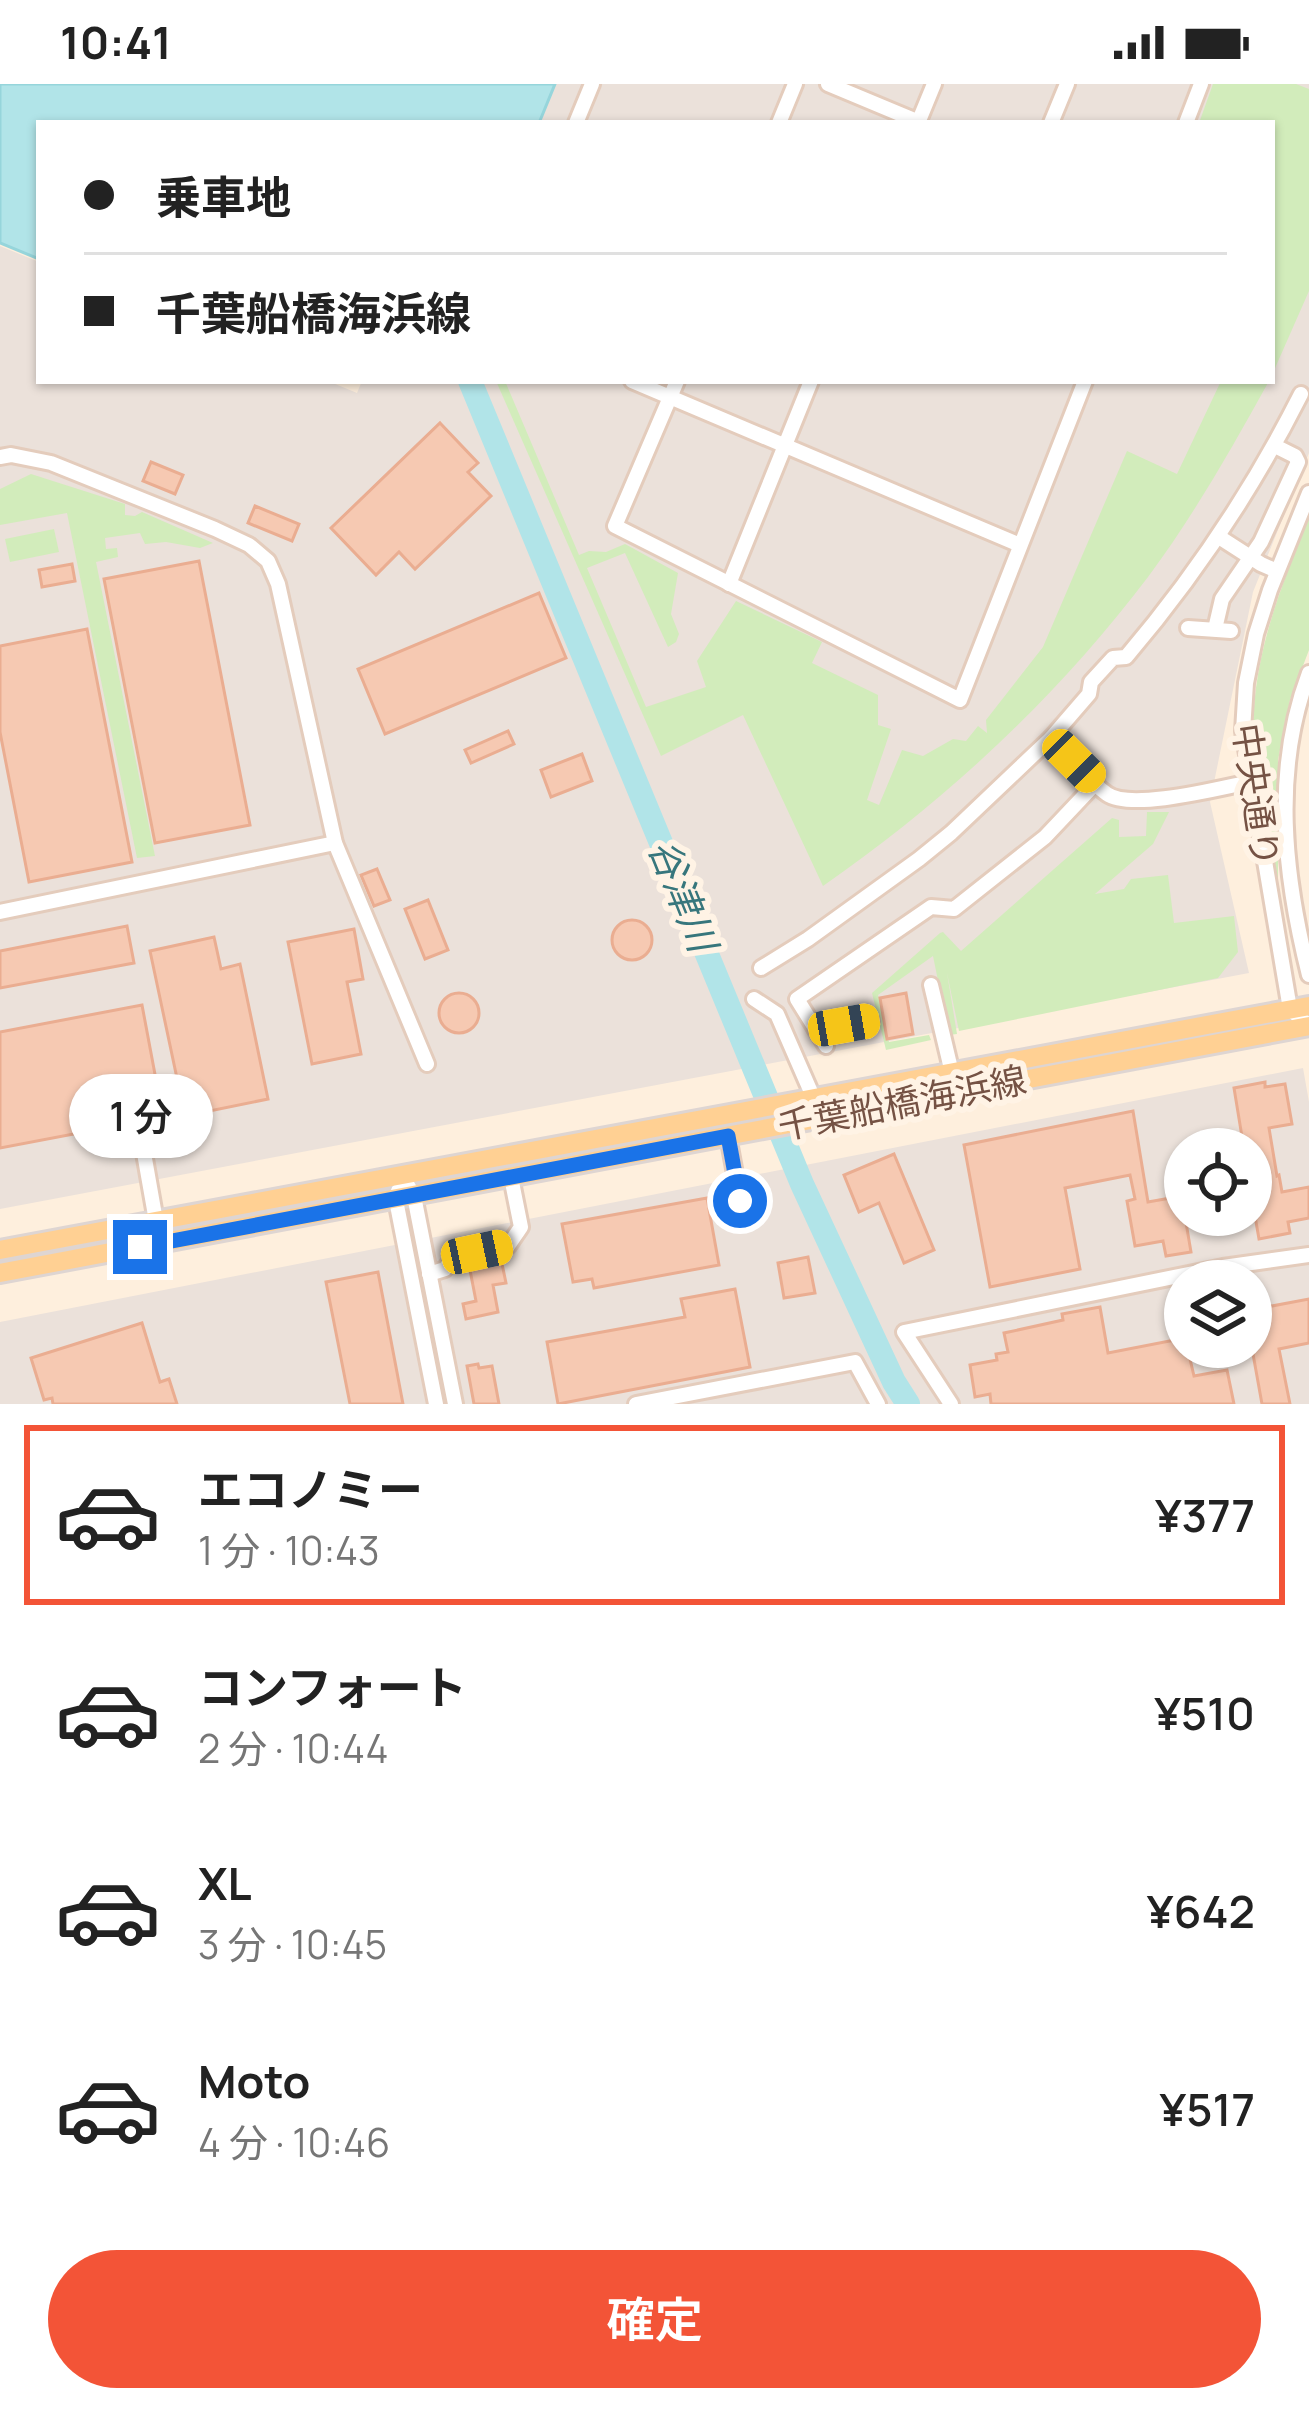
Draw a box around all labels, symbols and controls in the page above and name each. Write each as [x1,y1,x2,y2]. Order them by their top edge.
text: 10:41 [60,11,172,73]
text: 乗車地 [156,166,291,228]
text: 千葉船橋海浜線 [156,282,471,344]
street label: 中央通り [1222,720,1291,870]
car [1036,723,1112,799]
water label: 谷津川 [637,830,732,963]
car [805,1001,883,1049]
street label: 千葉船橋海浜線 [774,1054,1030,1151]
callout: 1 分 [68,1073,212,1157]
text: 1 分 [109,1089,173,1143]
map controls [1164,1128,1272,1368]
button: locate [1164,1128,1272,1236]
route start [713,1174,767,1228]
route end [113,1220,167,1274]
car [438,1227,516,1277]
button: layers [1164,1260,1272,1368]
text: エコノミー [198,1458,423,1520]
icon: car [54,1461,162,1569]
text: ¥377 [1155,1484,1255,1546]
text: 1 分 · 10:43 [198,1523,380,1577]
text: コンフォート [198,1656,467,1718]
icon: car [54,1659,162,1767]
text: ¥510 [1154,1682,1255,1744]
text: 2 分 · 10:44 [198,1721,389,1775]
text: XL [198,1852,252,1914]
icon: car [54,1857,162,1965]
text: ¥642 [1147,1880,1255,1942]
text: 3 分 · 10:45 [198,1917,387,1971]
text: Moto [198,2050,310,2112]
icon: car [54,2055,162,2163]
text: ¥517 [1160,2078,1255,2140]
text: 4 分 · 10:46 [198,2115,390,2169]
button: 確定 [48,2250,1261,2388]

